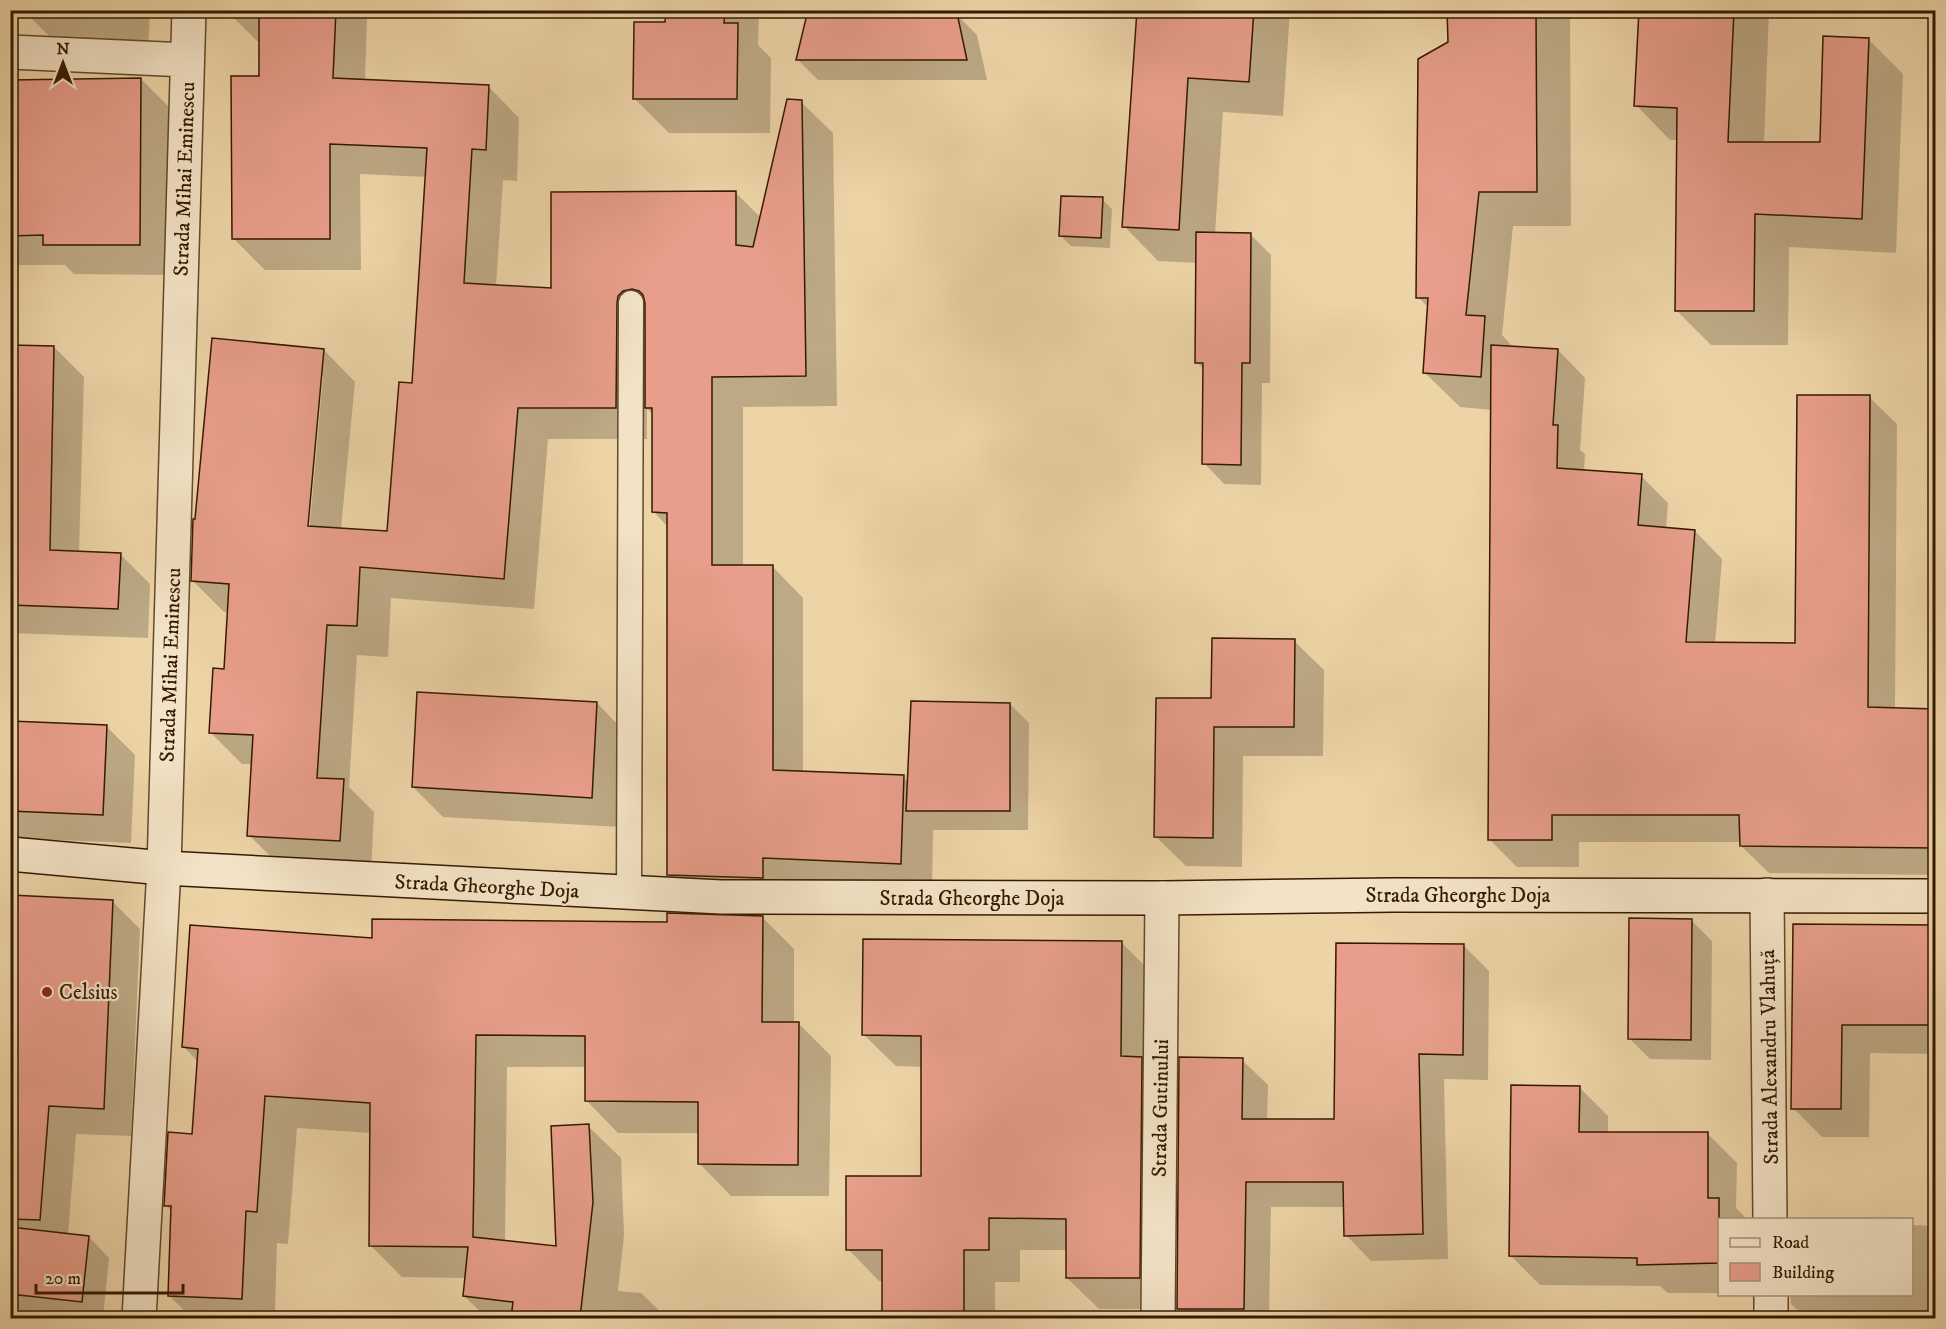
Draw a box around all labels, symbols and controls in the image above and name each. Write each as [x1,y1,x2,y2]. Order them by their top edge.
north arrow [33,33,93,93]
text: N [56,39,70,59]
street label: Strada Mihai Eminescu [169,81,201,277]
street label: Strada Mihai Eminescu [155,567,187,763]
street label: Strada Gheorghe Doja [394,869,580,905]
street label: Strada Gheorghe Doja [1366,883,1550,909]
street label: Strada Gheorghe Doja [880,886,1064,912]
street label: Strada Alexandru Vlahuță [1755,949,1785,1165]
place label: Celsius [59,980,118,1006]
marker: Celsius [40,985,54,999]
street label: Strada Gutinului [1147,1039,1175,1177]
legend [1718,1218,1913,1296]
text: Road [1772,1232,1809,1254]
scale bar [36,1257,183,1295]
text: Building [1772,1262,1834,1284]
text: 20 m [45,1268,81,1290]

